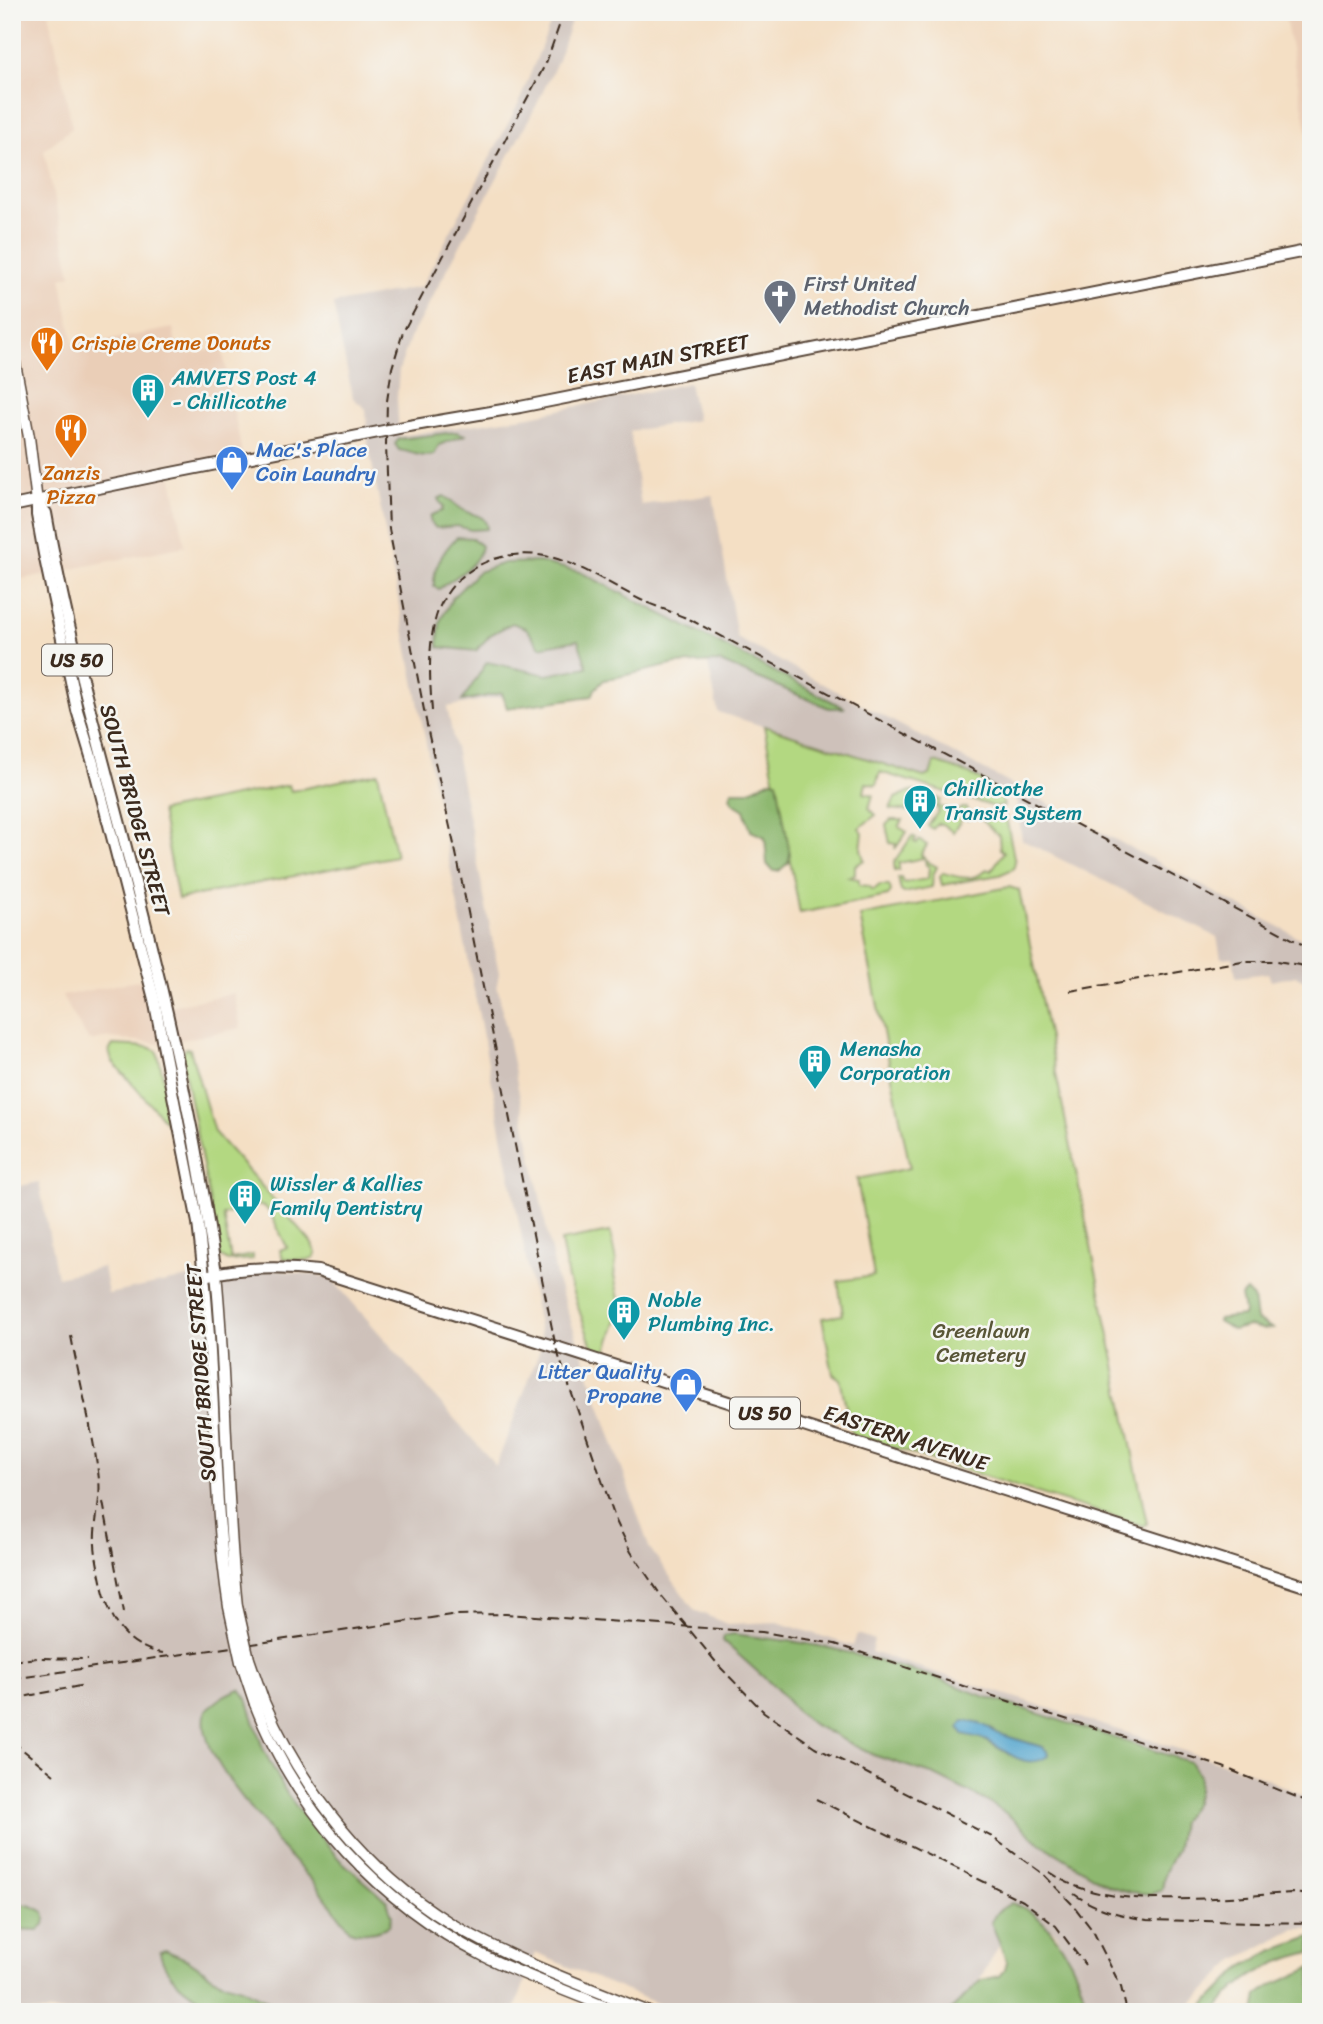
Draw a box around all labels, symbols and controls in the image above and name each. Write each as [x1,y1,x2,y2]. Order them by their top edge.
place label: First United Methodist Church [804,265,969,327]
church icon: First United Methodist Church [761,277,799,326]
street label: EAST MAIN STREET [564,322,754,395]
restaurant icon: Crispie Creme Donuts [28,324,66,373]
place label: Crispie Creme Donuts [72,324,271,362]
place label: AMVETS Post 4 - Chillicothe [171,359,317,421]
building icon: AMVETS Post 4 - Chillicothe [129,371,167,420]
restaurant icon: Zanzis Pizza [52,411,90,460]
place label: Mac's Place Coin Laundry [256,431,376,493]
shop icon: Mac's Place Coin Laundry [213,443,251,492]
place label: Zanzis Pizza [42,454,100,516]
road number: US 50 [42,645,112,676]
street label: SOUTH BRIDGE STREET [88,700,182,922]
place label: Chillicothe Transit System [944,770,1082,832]
building icon: Chillicothe Transit System [901,782,939,831]
place label: Menasha Corporation [840,1030,950,1092]
building icon: Menasha Corporation [796,1042,834,1091]
place label: Wissler & Kallies Family Dentistry [270,1165,423,1227]
building icon: Wissler & Kallies Family Dentistry [226,1177,264,1226]
street label: SOUTH BRIDGE STREET [174,1261,228,1483]
place label: Noble Plumbing Inc. [648,1281,775,1343]
building icon: Noble Plumbing Inc. [605,1293,643,1342]
park label: Greenlawn Cemetery [933,1312,1029,1374]
place label: Litter Quality Propane [538,1353,662,1415]
shop icon: Litter Quality Propane [667,1365,705,1414]
street label: EASTERN AVENUE [819,1393,995,1483]
road number: US 50 [730,1398,800,1428]

